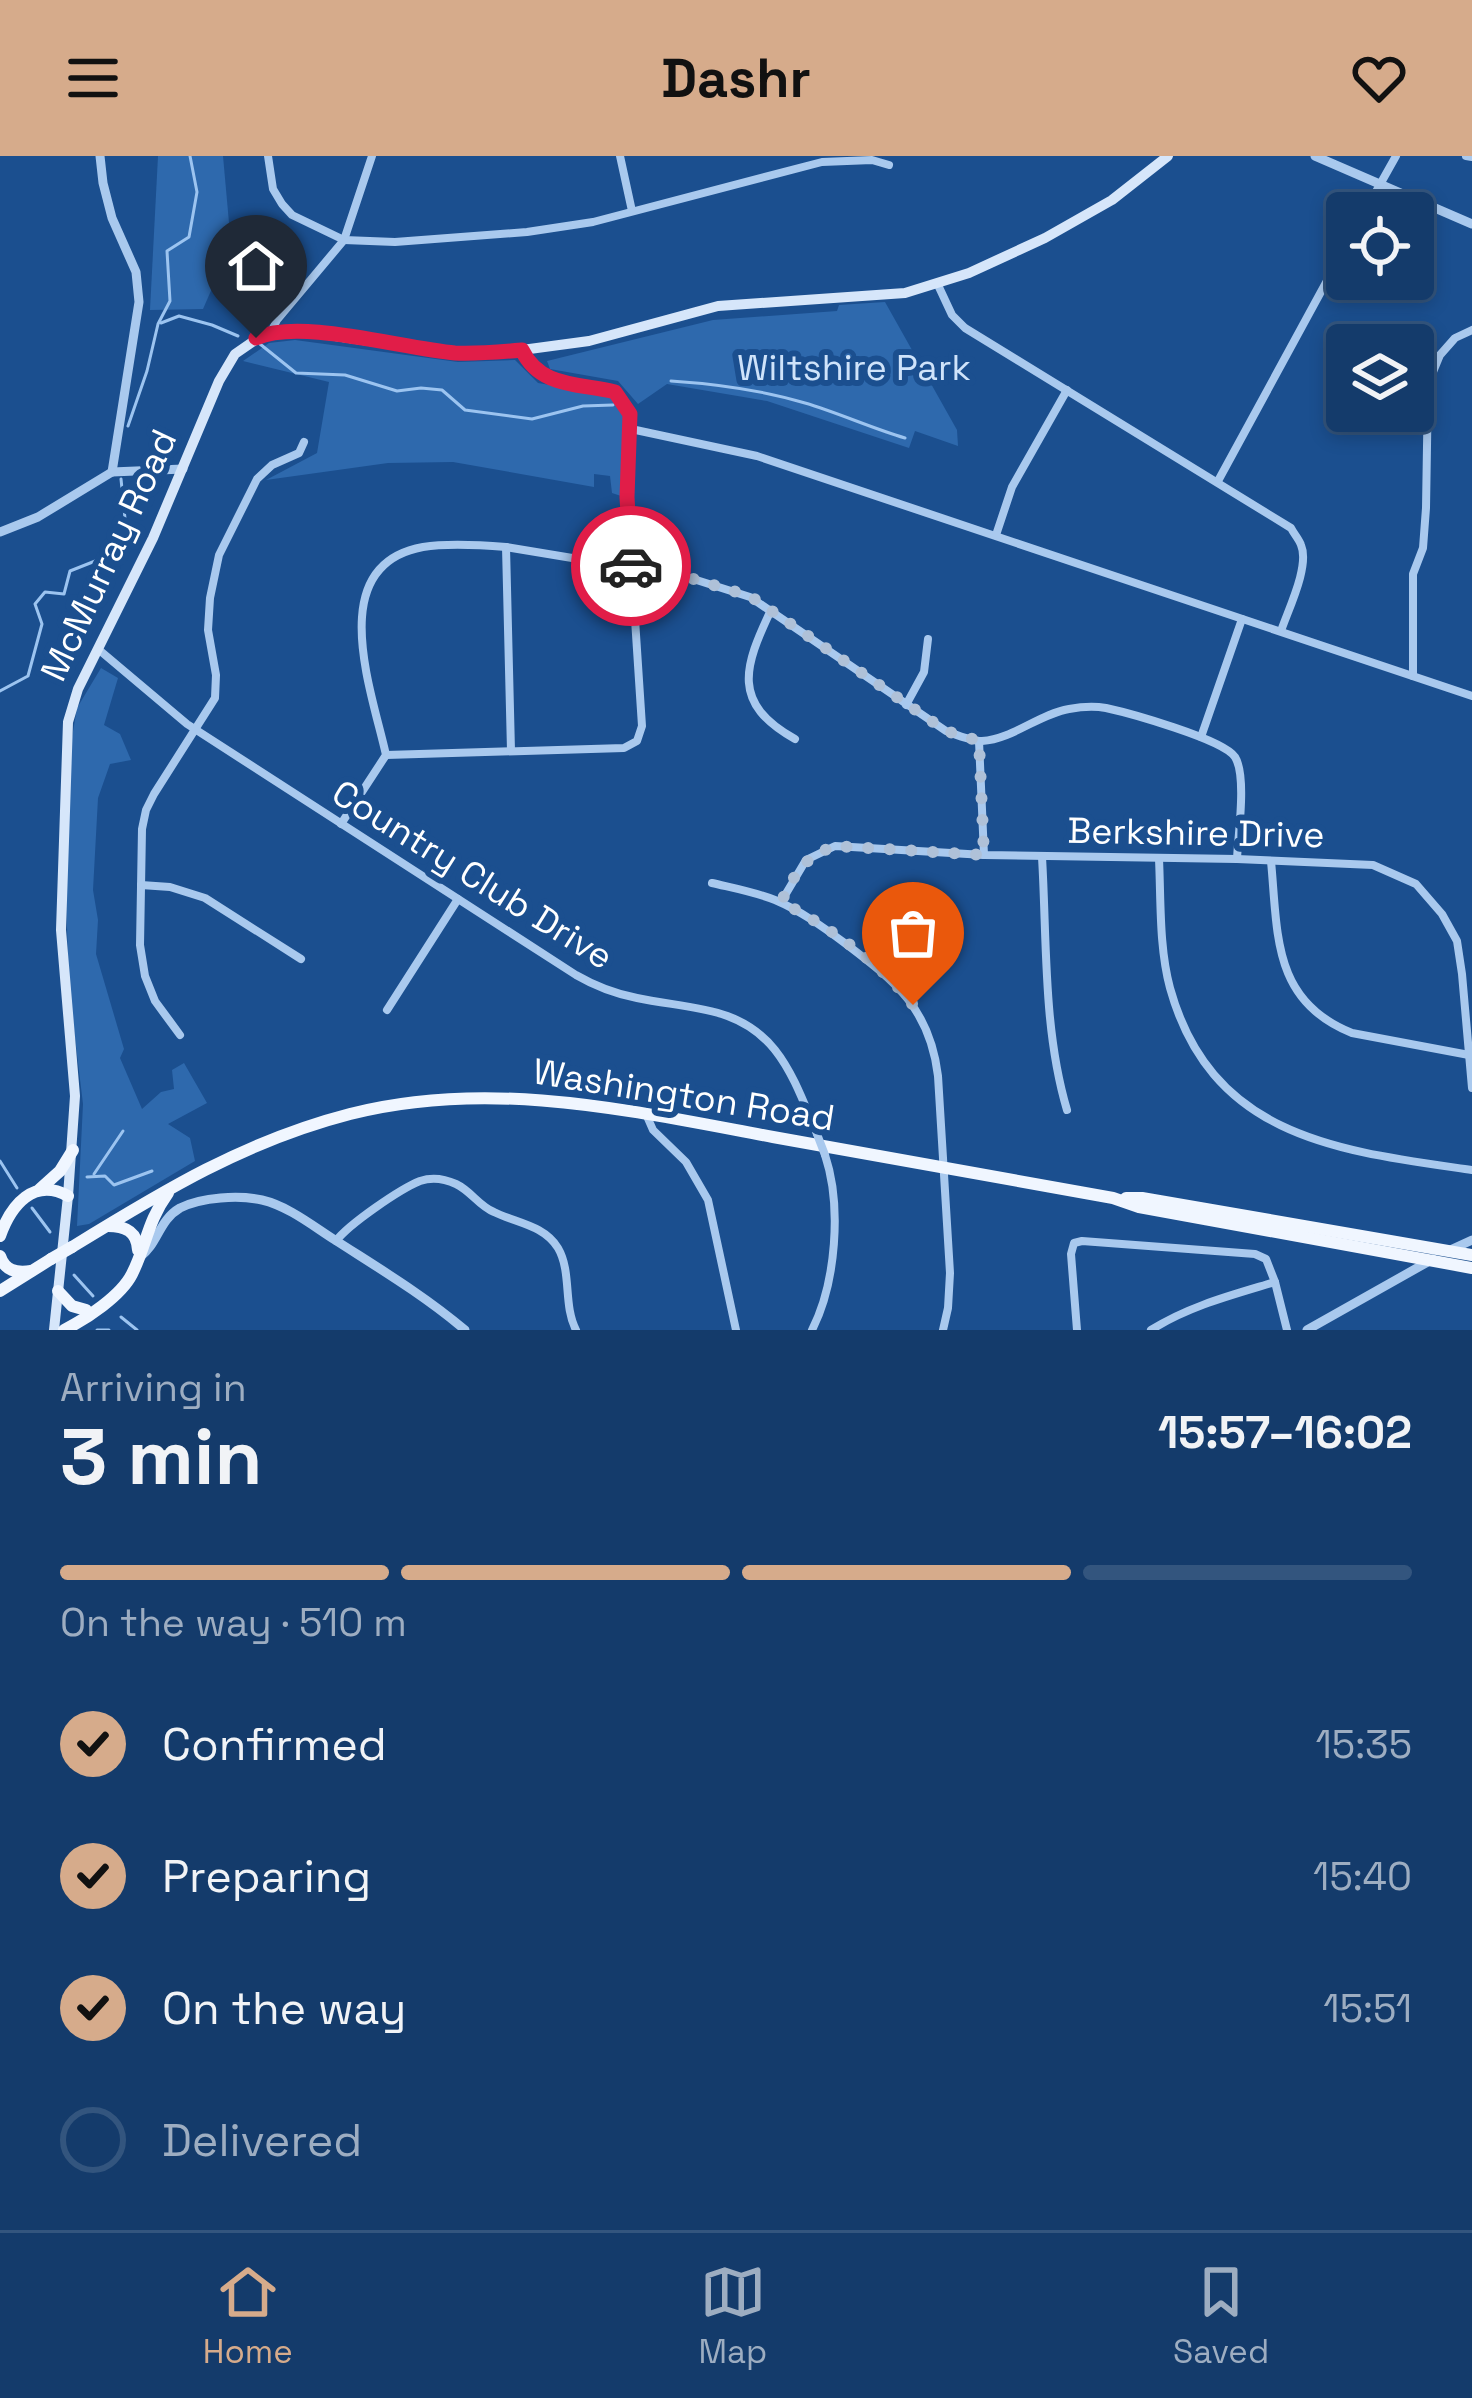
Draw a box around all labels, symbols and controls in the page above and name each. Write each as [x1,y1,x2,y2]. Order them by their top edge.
text: Dashr [661,44,811,113]
icon: menu [60,45,126,111]
icon: heart [1346,45,1412,111]
map controls [1326,192,1434,432]
button: locate [1326,192,1434,300]
pin [205,215,307,338]
icon: home [223,233,289,299]
button: layers [1326,324,1434,432]
park label: Wiltshire Park [737,345,971,391]
street label: McMurray Road [31,422,187,689]
courier [571,506,691,626]
icon: car [598,533,664,599]
street label: Country Club Drive [323,770,622,980]
street label: Berkshire Drive [1067,808,1325,858]
pin [862,882,964,1005]
icon: bag [880,900,946,966]
street label: Washington Road [530,1048,838,1142]
text: Arriving in [60,1363,247,1412]
text: 15:57–16:02 [1158,1404,1412,1461]
text: 3 min [60,1407,263,1507]
text: On the way · 510 m [60,1598,407,1647]
icon: check [60,1711,126,1777]
text: Confirmed [162,1716,387,1773]
text: 15:35 [1316,1720,1412,1769]
icon: check [60,1843,126,1909]
text: Preparing [162,1848,371,1905]
text: 15:40 [1313,1852,1412,1901]
icon: check [60,1975,126,2041]
text: On the way [162,1980,406,2037]
text: 15:51 [1323,1984,1412,2033]
text: Delivered [162,2112,362,2169]
tab: Home [203,2259,293,2373]
tab: Map [698,2259,767,2373]
tab: Saved [1173,2259,1269,2373]

